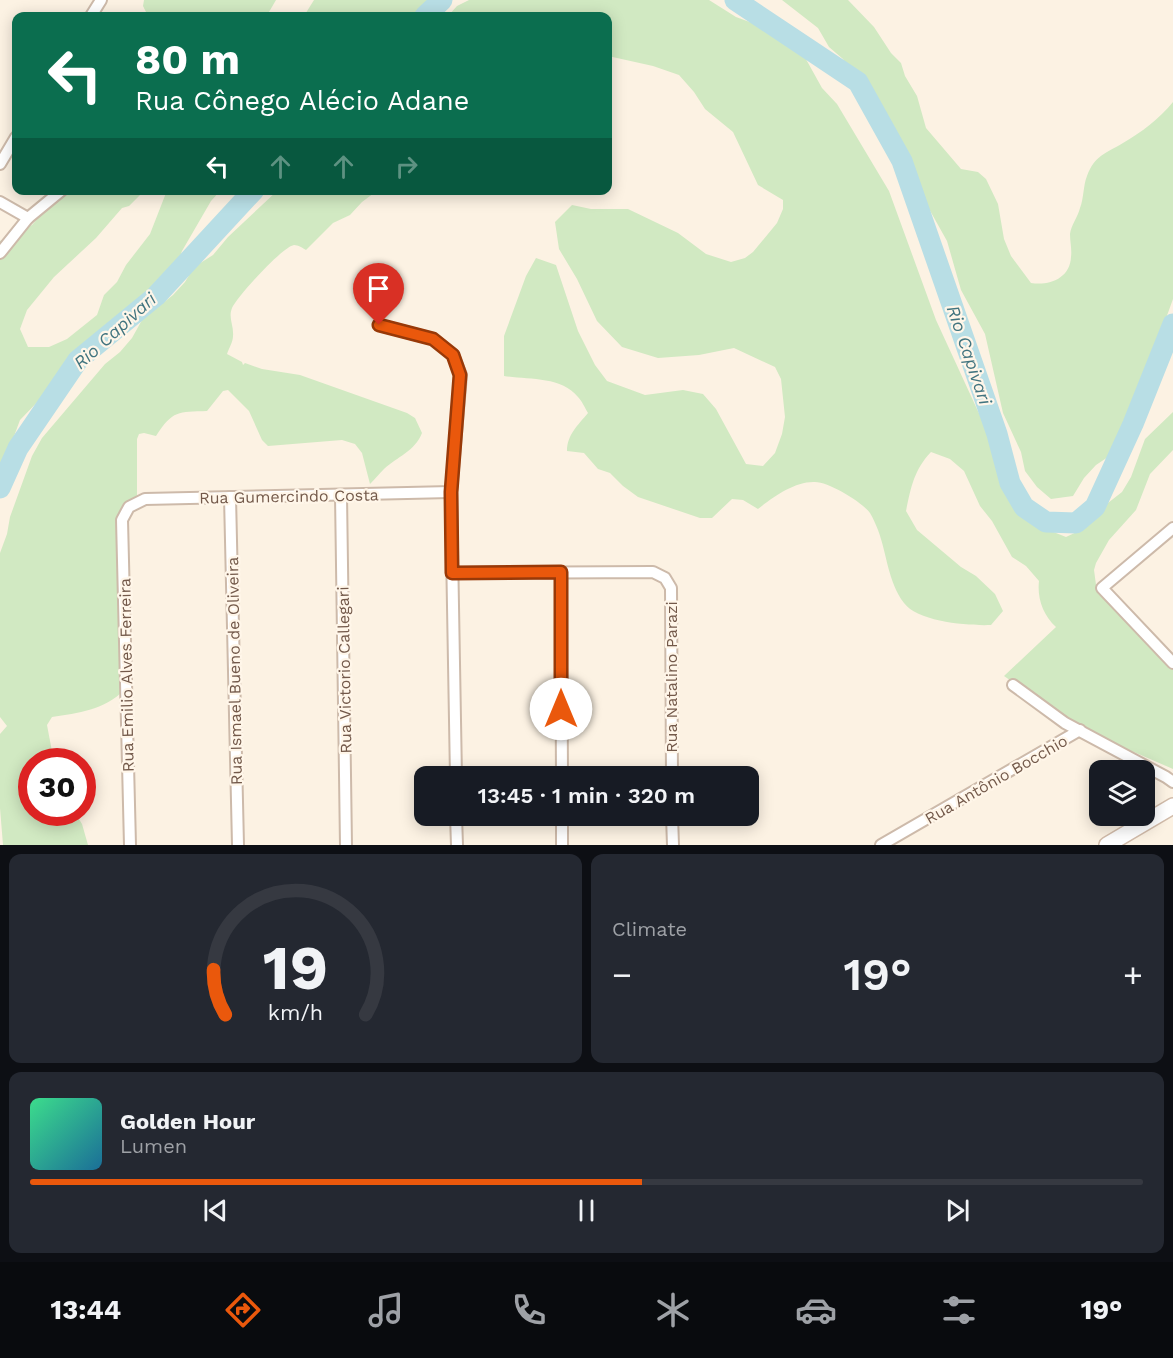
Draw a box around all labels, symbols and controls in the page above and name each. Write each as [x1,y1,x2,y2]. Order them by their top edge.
text: 80 m [135,35,240,84]
icon: left [36,36,114,114]
text: Rua Cônego Alécio Adane [135,85,469,117]
icon: left [201,150,234,183]
icon: ahead [264,150,297,183]
icon: ahead [327,150,360,183]
icon: right [390,150,423,183]
pin [353,263,404,325]
icon: arrive [362,272,395,305]
water label: Rio Capivari [69,287,161,373]
water label: Rio Capivari [943,302,997,409]
street label: Rua Gumercindo Costa [199,485,379,508]
street label: Rua Ismael Bueno de Oliveira [223,557,246,785]
street label: Rua Emilio Alves Ferreira [115,578,138,772]
street label: Rua Victorio Callegari [334,586,355,754]
street label: Rua Natalino Parazi [662,601,681,753]
position arrow [529,677,593,741]
street label: Rua Antônio Bocchio [922,731,1071,828]
speed limit sign: 30 [18,748,96,826]
map controls [1089,760,1155,826]
button: layers [1089,760,1155,826]
text: 13:45 · 1 min · 320 m [478,783,695,808]
text: Climate [612,917,687,941]
text: 19 [263,931,328,1004]
text: 19° [843,948,912,1001]
text: − [612,955,632,994]
text: + [1123,955,1143,994]
text: km/h [268,1001,323,1026]
text: Golden Hour [120,1109,255,1134]
text: Lumen [120,1134,187,1158]
icon: previous [199,1194,232,1227]
icon: pause [570,1194,603,1227]
icon: next [941,1194,974,1227]
icon: directions [222,1289,264,1331]
icon: music [365,1289,407,1331]
icon: phone [508,1289,550,1331]
icon: climate [652,1289,694,1331]
icon: car [795,1289,837,1331]
icon: filters [938,1289,980,1331]
text: 13:44 [51,1294,121,1326]
text: 19° [1081,1294,1122,1326]

